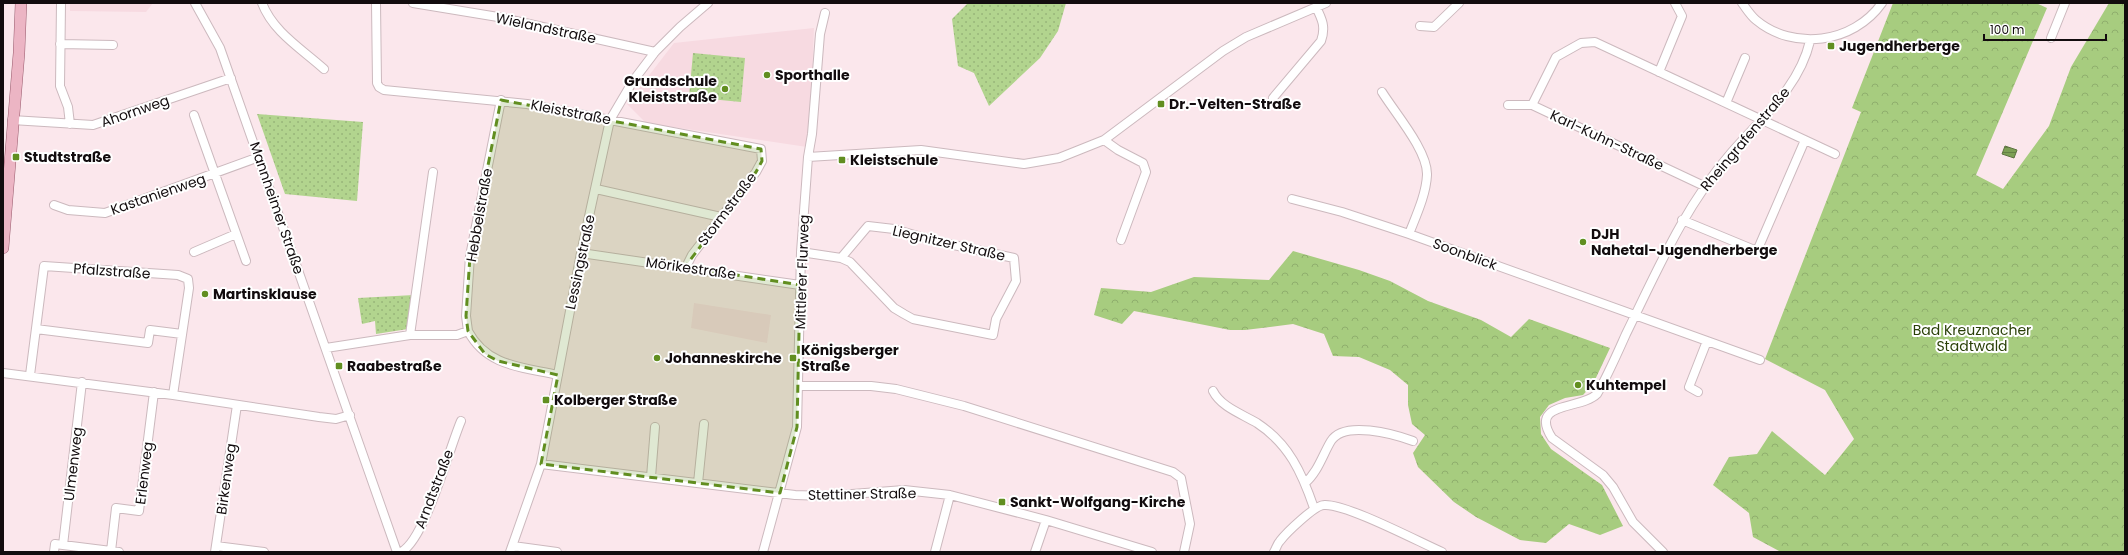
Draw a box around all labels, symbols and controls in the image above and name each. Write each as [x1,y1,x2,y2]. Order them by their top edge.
street label: Wielandstraße [494,8,598,48]
scale bar [1984,16,2106,42]
text: 100 m [1990,21,2024,38]
place label: Jugendherberge [1839,36,1960,56]
marker: Jugendherberge [1826,41,1836,51]
place label: Sporthalle [775,65,850,85]
marker: Sporthalle [762,70,772,80]
place label: Grundschule Kleiststraße [624,71,717,107]
street label: Rheingrafenstraße [1695,82,1795,195]
marker: Grundschule Kleiststraße [720,84,730,94]
street label: Ahornweg [98,90,172,132]
street label: Kleiststraße [529,94,613,130]
place label: Dr.-Velten-Straße [1169,94,1302,114]
marker: Dr.-Velten-Straße [1156,99,1166,109]
street label: Karl-Kuhn-Straße [1547,105,1667,175]
street label: Mannheimer Straße [245,139,309,277]
place label: Studtstraße [24,147,112,167]
place label: Kleistschule [850,150,938,170]
marker: Studtstraße [11,152,21,162]
marker: Kleistschule [837,155,847,165]
street label: Hebbelstraße [461,166,497,263]
street label: Kastanienweg [108,168,208,220]
street label: Stormstraße [693,168,761,250]
street label: Lessingstraße [560,212,600,311]
street label: Mittlerer Flurweg [790,214,814,330]
street label: Liegnitzer Straße [891,220,1008,266]
place label: DJH Nahetal-Jugendherberge [1591,224,1778,260]
street label: Soonblick [1430,233,1501,275]
marker: DJH Nahetal-Jugendherberge [1578,237,1588,247]
street label: Mörikestraße [645,252,738,284]
street label: Pfalzstraße [73,258,152,284]
place label: Martinsklause [213,284,317,304]
marker: Martinsklause [200,289,210,299]
park label: Bad Kreuznacher Stadtwald [1913,320,2031,356]
place label: Königsberger Straße [801,340,899,376]
place label: Johanneskirche [665,348,782,368]
marker: Johanneskirche [652,353,662,363]
marker: Königsberger Straße [788,353,798,363]
place label: Raabestraße [347,356,442,376]
marker: Raabestraße [334,361,344,371]
place label: Kuhtempel [1586,375,1666,395]
marker: Kuhtempel [1573,380,1583,390]
place label: Kolberger Straße [554,390,677,410]
marker: Kolberger Straße [541,395,551,405]
street label: Ulmenweg [59,426,87,502]
street label: Erlenweg [130,440,158,506]
street label: Birkenweg [211,442,241,516]
street label: Arndtstraße [410,446,458,532]
street label: Stettiner Straße [808,483,917,505]
place label: Sankt-Wolfgang-Kirche [1010,492,1186,512]
marker: Sankt-Wolfgang-Kirche [997,497,1007,507]

